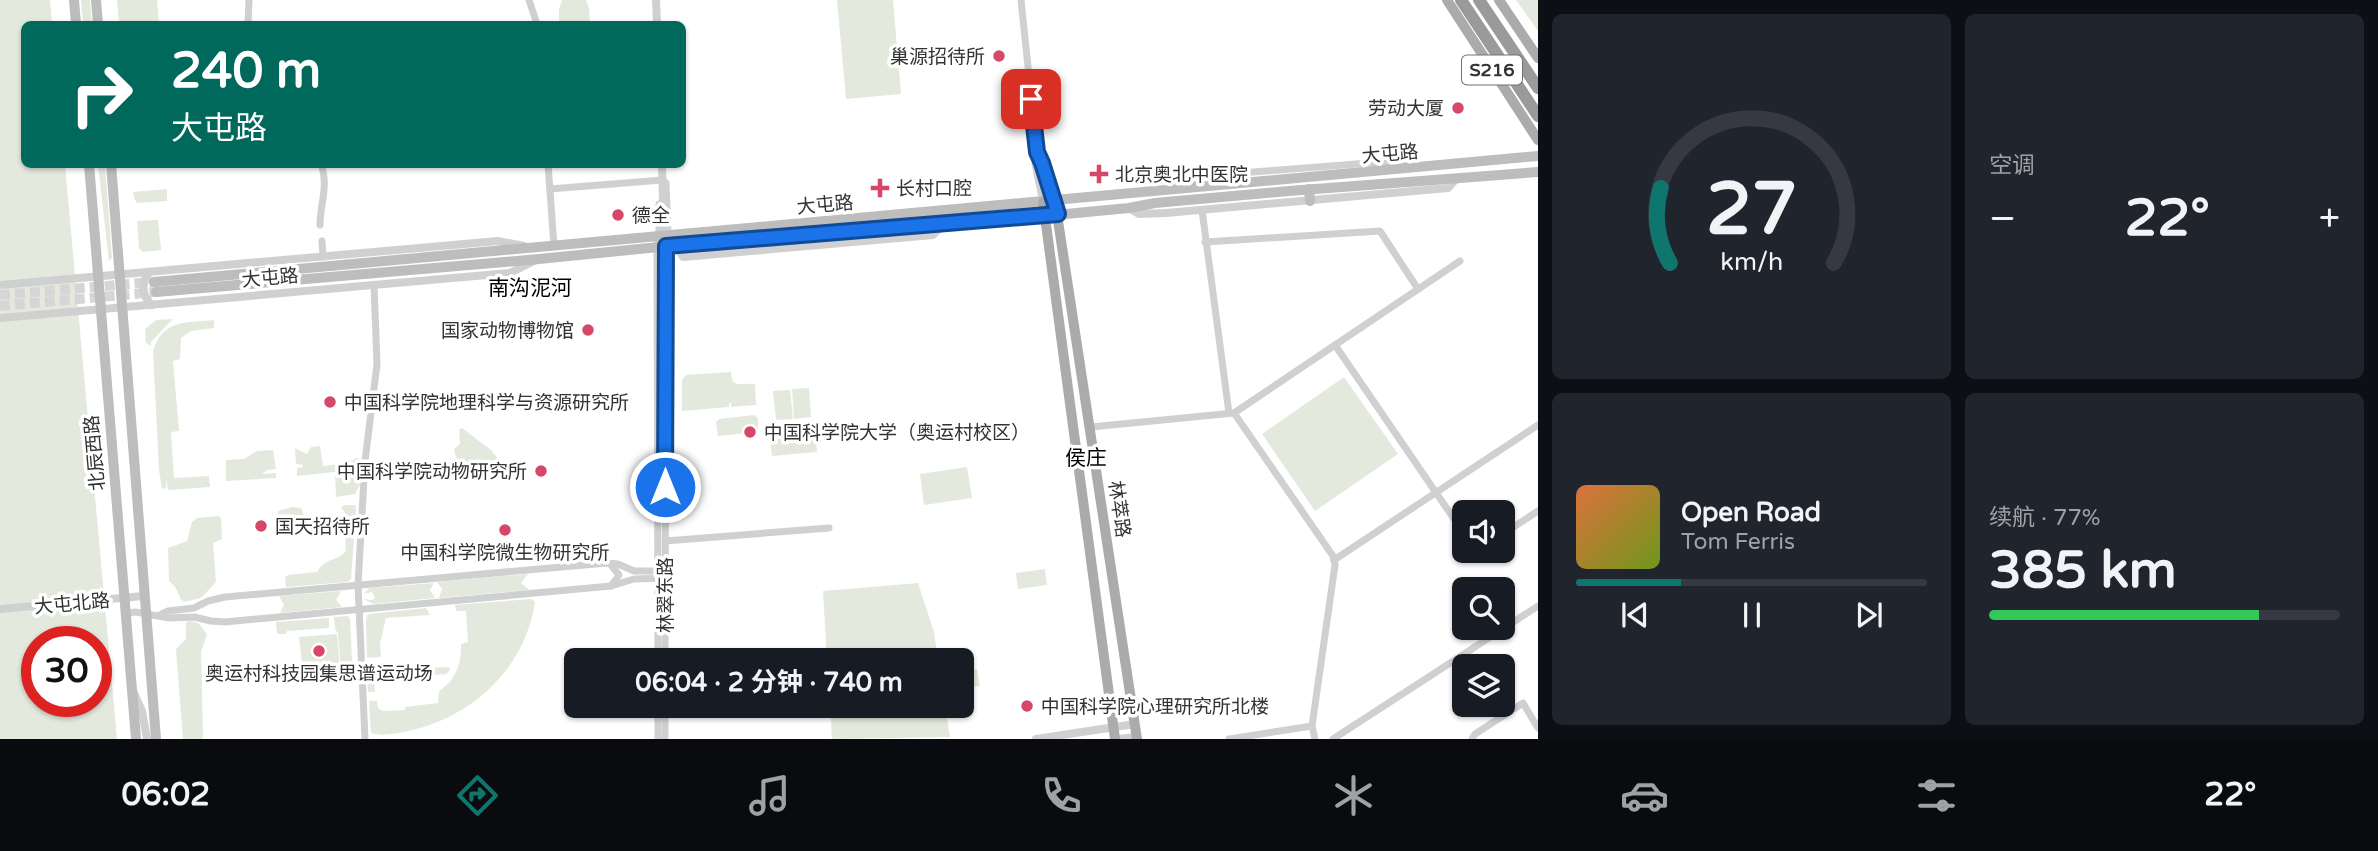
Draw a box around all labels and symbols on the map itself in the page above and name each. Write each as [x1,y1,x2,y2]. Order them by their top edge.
place label: 巢源招待所 [890,46,985,68]
marker: 巢源招待所 [991,48,1007,64]
road number: S216 [1462,56,1522,84]
pin [1001,69,1061,129]
place label: 劳动大厦 [1368,98,1444,120]
marker: 劳动大厦 [1450,100,1466,116]
street label: 大屯路 [1361,141,1419,167]
marker: 北京奥北中医院 [1089,164,1109,184]
place label: 北京奥北中医院 [1115,164,1248,186]
marker: 长村口腔 [870,178,890,198]
place label: 长村口腔 [896,178,972,200]
street label: 大屯路 [796,192,854,218]
place label: 德全 [632,205,670,227]
marker: 德全 [610,207,626,223]
street label: 大屯路 [241,265,299,291]
district label: 南沟泥河 [488,276,572,301]
place label: 国家动物博物馆 [441,320,574,342]
marker: 国家动物博物馆 [580,322,596,338]
place label: 中国科学院地理科学与资源研究所 [344,392,629,414]
marker: 中国科学院地理科学与资源研究所 [322,394,338,410]
street label: 北辰西路 [81,414,109,492]
place label: 中国科学院大学（奥运村校区） [764,422,1030,444]
marker: 中国科学院大学（奥运村校区） [742,424,758,440]
district label: 侯庄 [1065,446,1107,471]
position arrow [628,450,702,524]
place label: 中国科学院动物研究所 [337,461,527,483]
marker: 中国科学院动物研究所 [533,463,549,479]
street label: 林萃路 [1104,479,1134,539]
place label: 国天招待所 [275,516,370,538]
marker: 国天招待所 [253,518,269,534]
marker: 中国科学院微生物研究所 [497,522,513,538]
place label: 中国科学院微生物研究所 [400,542,610,564]
street label: 林翠东路 [655,557,677,633]
street label: 大屯北路 [33,590,111,618]
speed limit sign: 30 [21,626,112,717]
marker: 奥运村科技园集思谱运动场 [311,643,327,659]
place label: 奥运村科技园集思谱运动场 [205,663,433,685]
place label: 中国科学院心理研究所北楼 [1041,696,1269,718]
marker: 中国科学院心理研究所北楼 [1019,698,1035,714]

